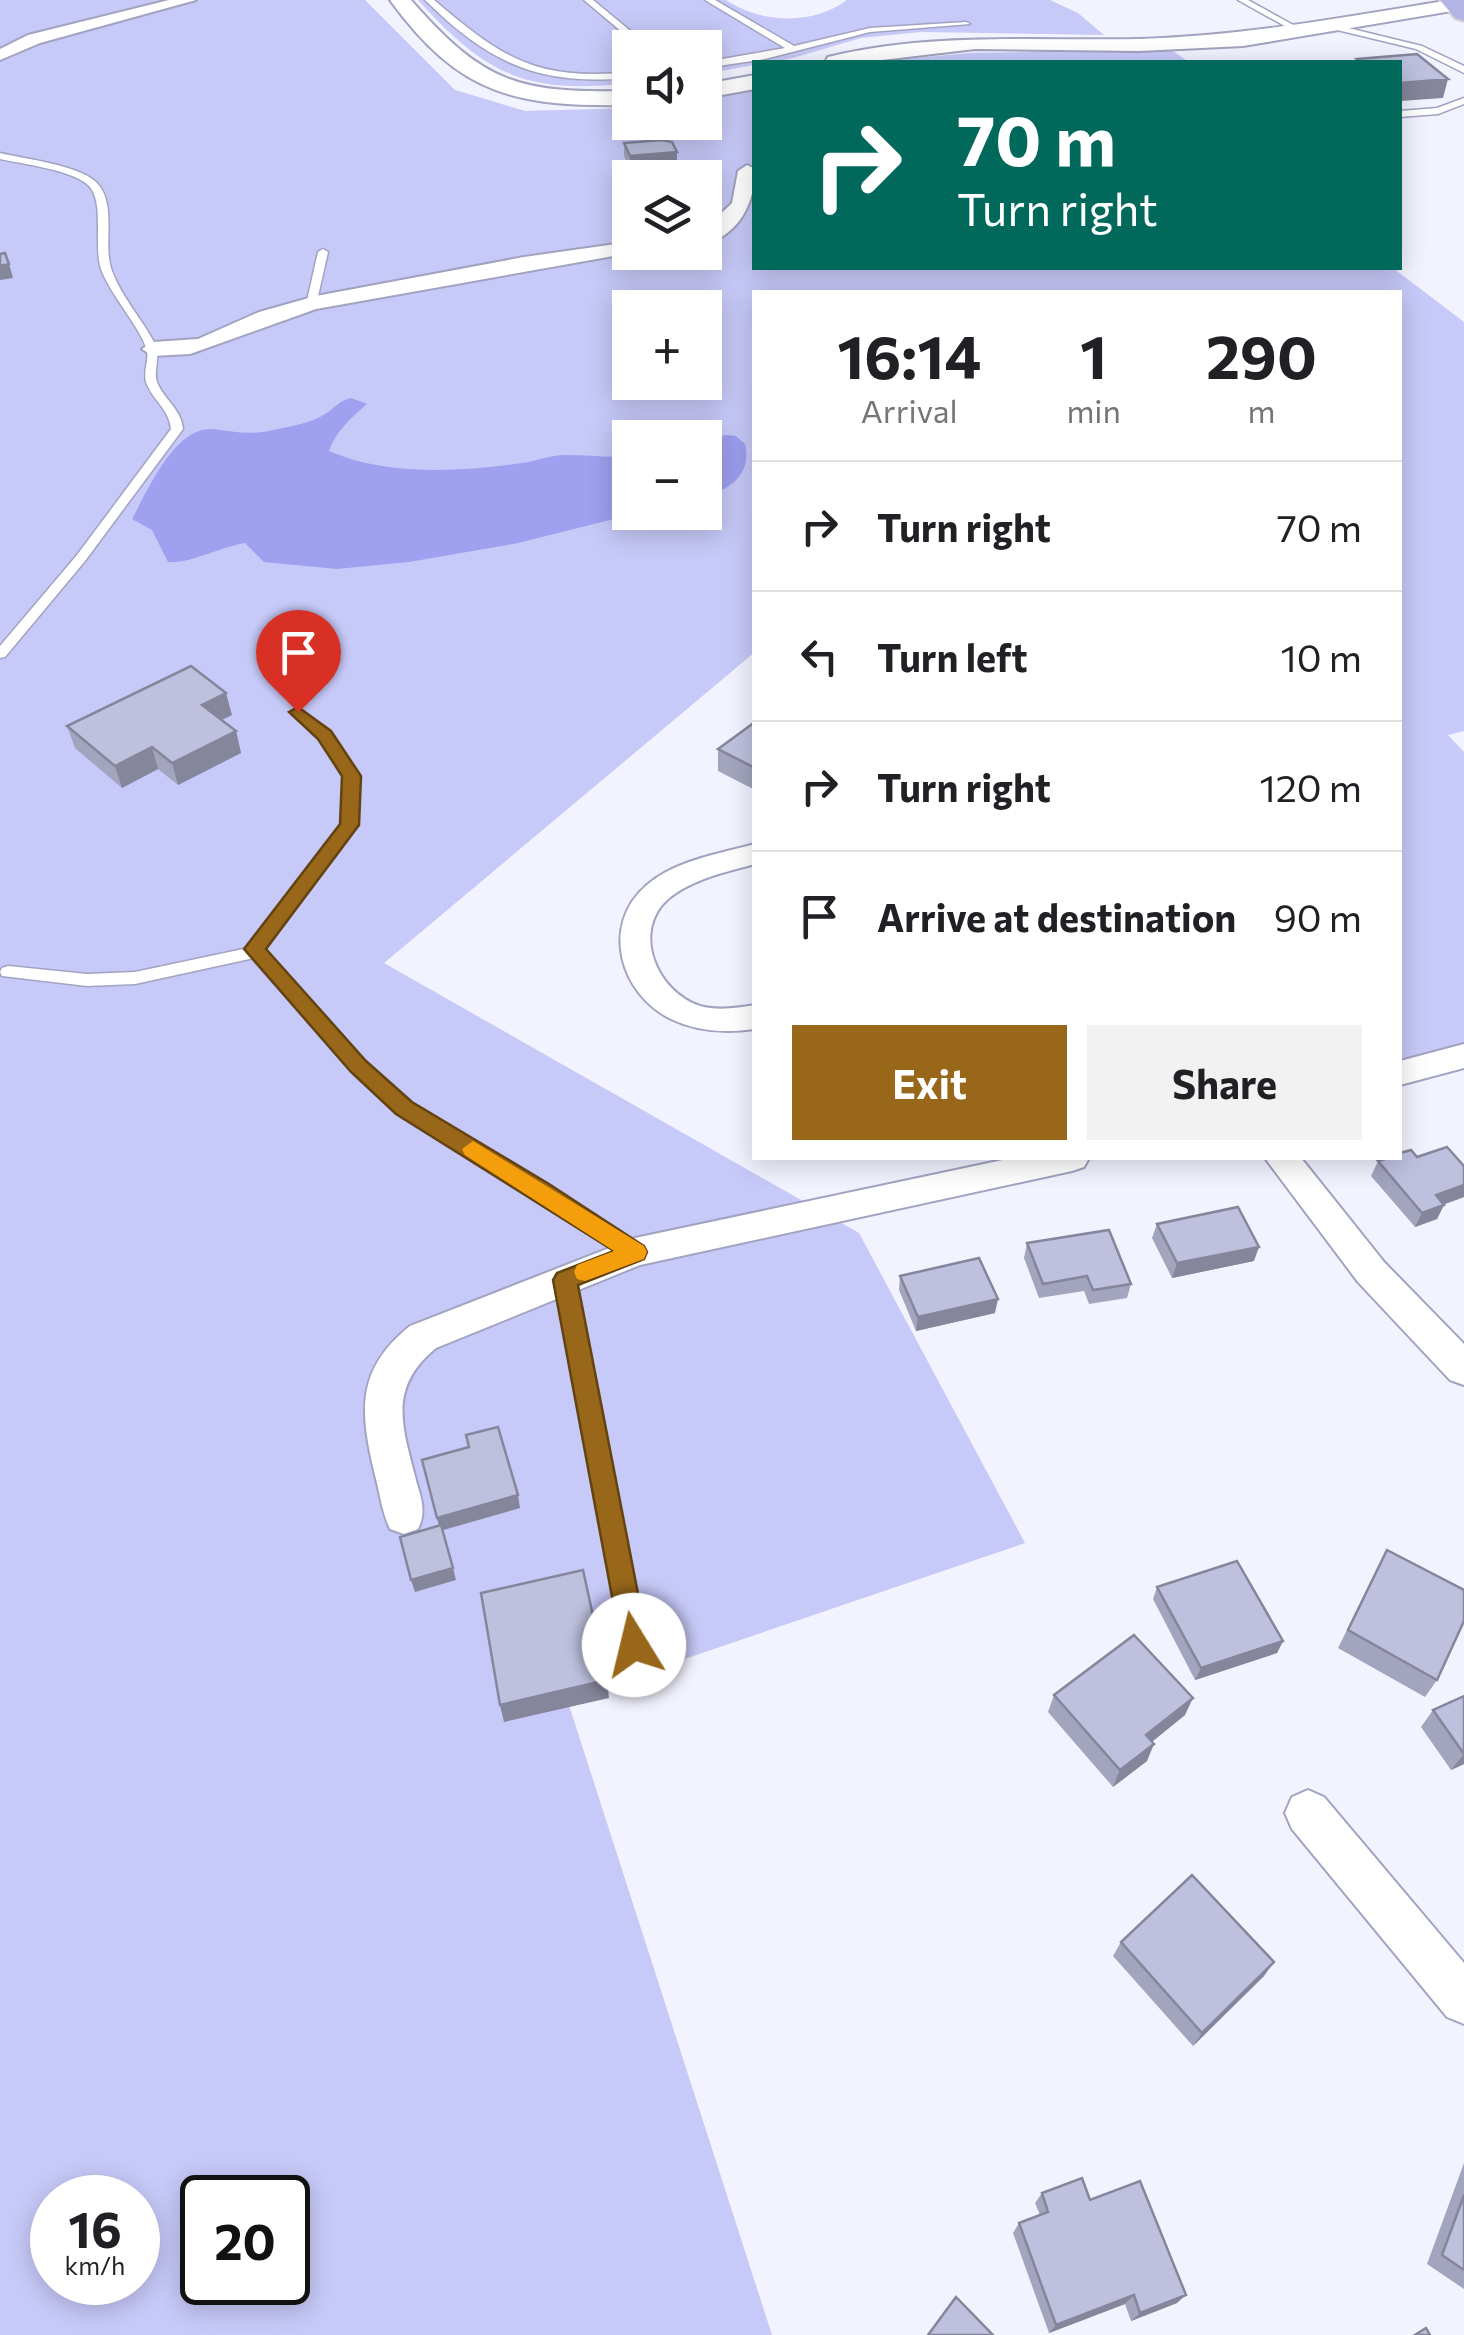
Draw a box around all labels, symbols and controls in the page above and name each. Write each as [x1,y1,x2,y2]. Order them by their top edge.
map controls [612,30,722,530]
button: sound [612,30,722,140]
text: 70 m [957,95,1116,180]
icon: right [792,100,922,230]
button: layers [612,160,722,270]
text: Turn right [957,180,1158,235]
button: + [612,290,722,400]
text: 16:14 [837,318,981,391]
text: 1 [1080,318,1107,391]
text: 290 [1206,318,1317,391]
text: Arrival [861,390,958,430]
text: min [1066,390,1121,430]
text: m [1247,390,1275,430]
button: − [612,420,722,530]
icon: right [792,499,847,554]
text: Turn right [877,503,1051,550]
text: 70 m [1277,503,1362,550]
pin [256,610,341,713]
icon: arrive [271,625,326,680]
icon: left [792,629,847,684]
text: Turn left [877,633,1028,680]
text: 10 m [1281,633,1362,680]
icon: right [792,759,847,814]
text: Turn right [877,763,1051,810]
text: 120 m [1260,763,1362,810]
icon: arrive [792,889,847,944]
text: Arrive at destination [877,893,1236,940]
text: 90 m [1274,893,1362,940]
button: Exit [792,1025,1067,1140]
button: Share [1087,1025,1362,1140]
position arrow [582,1593,686,1697]
speed limit sign: 20 [180,2175,310,2305]
text: 16 [68,2197,122,2258]
text: km/h [65,2250,125,2280]

